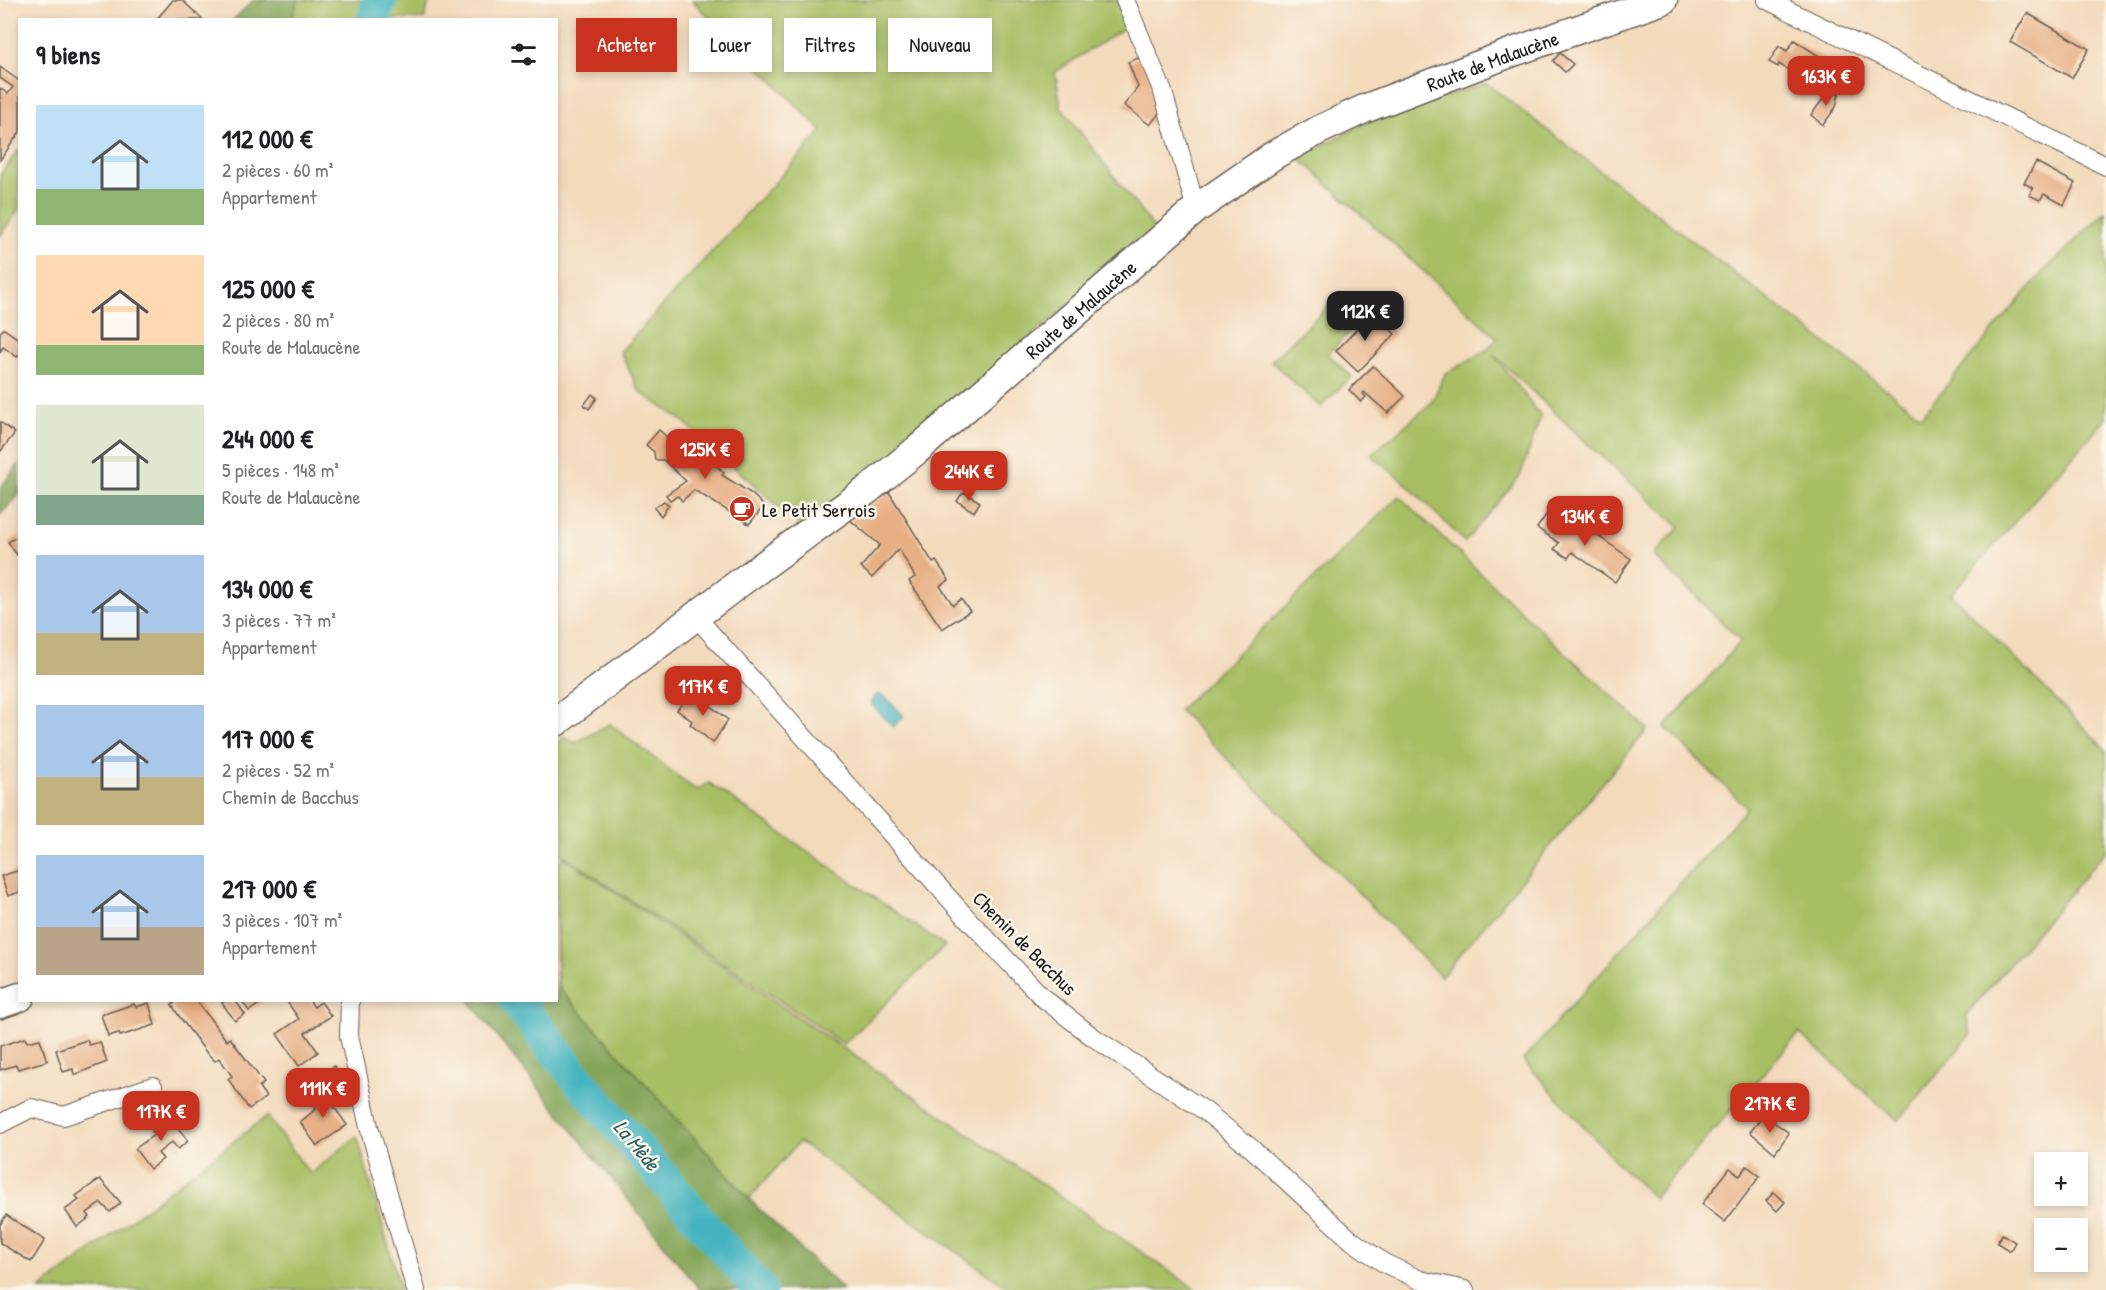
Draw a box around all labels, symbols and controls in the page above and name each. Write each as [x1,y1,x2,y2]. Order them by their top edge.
chip: Acheter [576,18,677,72]
chip: Louer [689,18,772,72]
chip: Filtres [784,18,876,72]
chip: Nouveau [888,18,992,72]
street label: Route de Malaucène [1423,24,1562,97]
text: 9 biens [36,37,100,72]
icon: filters [507,38,540,71]
pin: 163K € [1777,56,1875,107]
text: 163K € [1802,62,1850,89]
text: 112 000 € [222,121,312,156]
icon: home [84,129,156,201]
text: 2 pièces · 60 m² [222,156,333,183]
text: Appartement [222,183,317,210]
street label: Route de Malaucène [1019,253,1142,364]
text: 125 000 € [222,271,314,306]
icon: home [84,279,156,351]
pin: 112K € [1316,291,1414,342]
text: 112K € [1341,297,1389,324]
text: 2 pièces · 80 m² [222,306,334,333]
text: Route de Malaucène [222,333,361,360]
text: 244 000 € [222,421,313,456]
icon: home [84,429,156,501]
pin: 125K € [656,429,754,480]
text: 125K € [680,435,730,462]
pin: 244K € [920,451,1018,502]
text: 5 pièces · 148 m² [222,456,339,483]
text: 244K € [944,457,994,484]
text: Route de Malaucène [222,483,361,510]
cafe icon: Le Petit Serrois [727,494,757,524]
place label: Le Petit Serrois [762,496,875,523]
pin: 134K € [1536,496,1634,547]
text: 134K € [1561,502,1609,529]
text: 134 000 € [222,571,312,606]
icon: home [84,579,156,651]
text: 3 pièces · 77 m² [222,606,336,633]
text: Appartement [222,633,317,660]
pin: 117K € [654,666,752,717]
text: 117K € [678,672,728,699]
text: 117 000 € [222,721,313,756]
icon: home [84,729,156,801]
text: 2 pièces · 52 m² [222,756,334,783]
text: Chemin de Bacchus [222,783,359,810]
text: 217 000 € [222,871,316,906]
icon: home [84,879,156,951]
street label: Chemin de Bacchus [967,885,1083,1001]
text: 3 pièces · 107 m² [222,906,342,933]
text: Appartement [222,933,317,960]
pin: 111K € [274,1068,372,1119]
text: 111K € [300,1074,346,1101]
pin: 217K € [1721,1083,1819,1134]
text: 217K € [1744,1089,1796,1116]
pin: 117K € [112,1091,210,1142]
text: 117K € [136,1097,186,1124]
water label: La Mède [607,1113,668,1178]
map controls [2034,1152,2088,1272]
button: + [2034,1152,2088,1206]
button: − [2034,1218,2088,1272]

